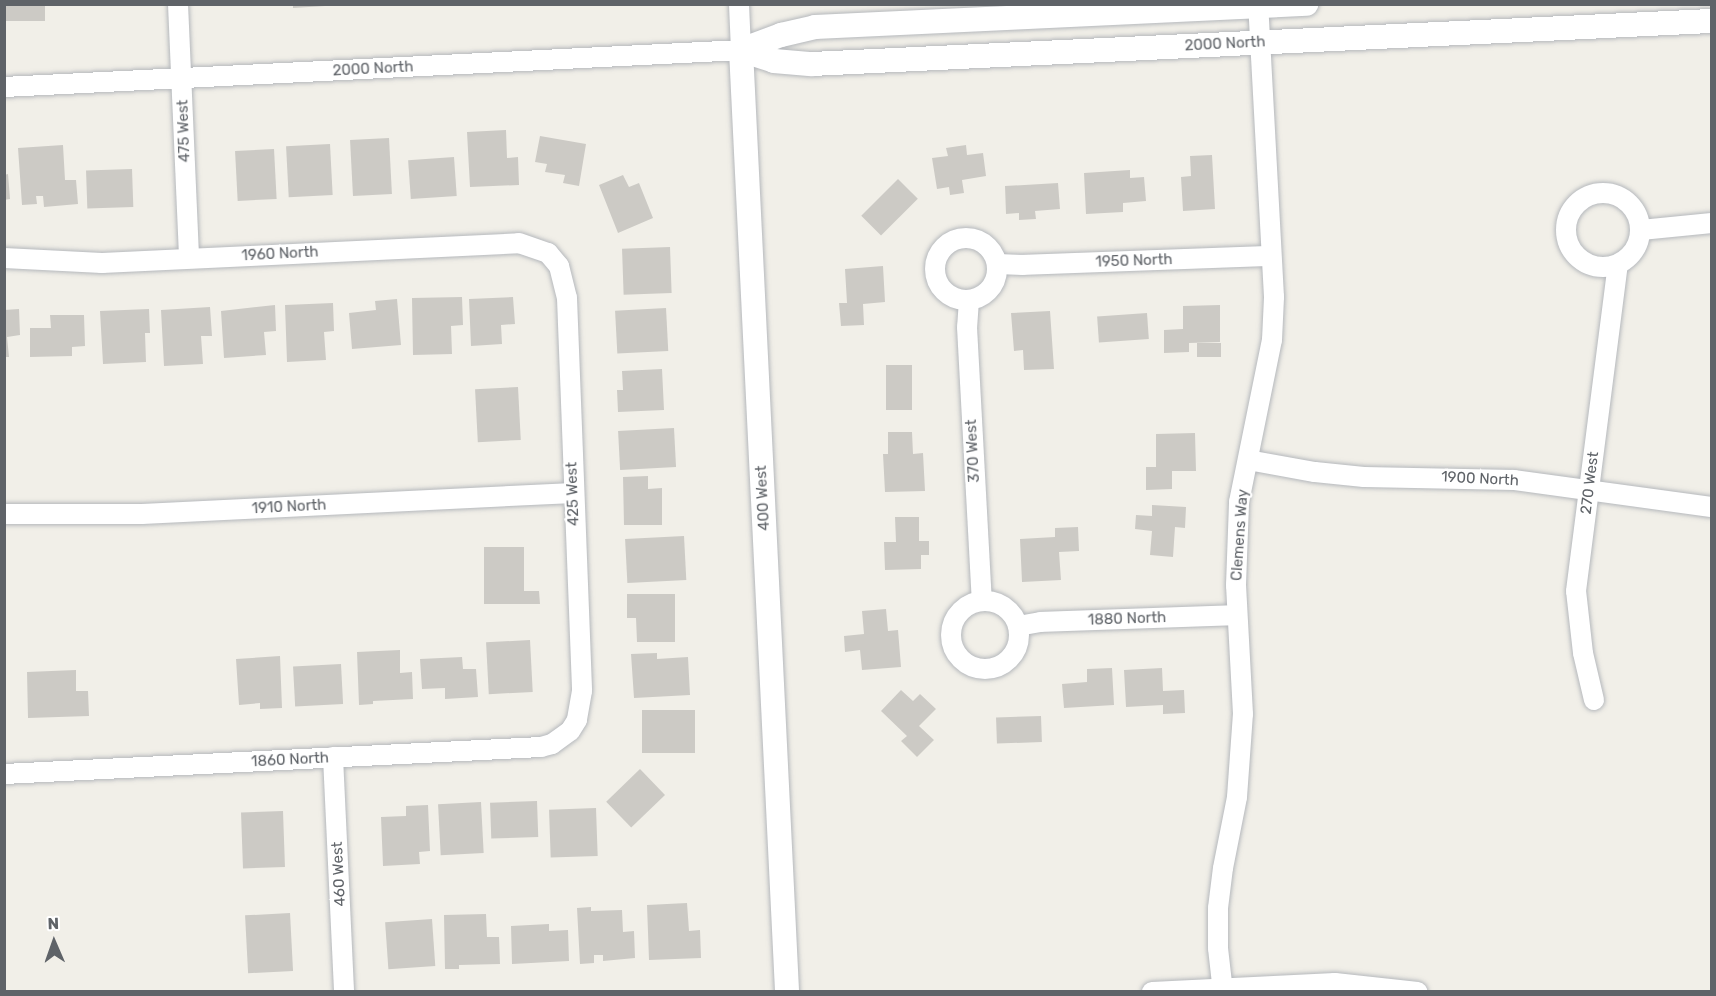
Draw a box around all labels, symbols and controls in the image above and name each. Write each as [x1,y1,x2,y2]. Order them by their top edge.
street label: 2000 North [1184,33,1266,55]
street label: 2000 North [332,58,414,80]
street label: 475 West [174,99,194,163]
street label: 1960 North [241,243,319,265]
street label: 1950 North [1095,251,1173,271]
street label: 370 West [962,419,984,483]
street label: 270 West [1577,450,1603,516]
street label: 425 West [563,462,583,526]
street label: 400 West [752,465,774,531]
street label: 1900 North [1441,468,1519,490]
street label: Clemens Way [1228,488,1252,582]
street label: 1910 North [251,496,327,518]
street label: 1880 North [1087,609,1167,629]
street label: 1860 North [251,749,329,771]
street label: 460 West [328,841,350,907]
north arrow [24,912,84,972]
text: N [47,914,59,933]

